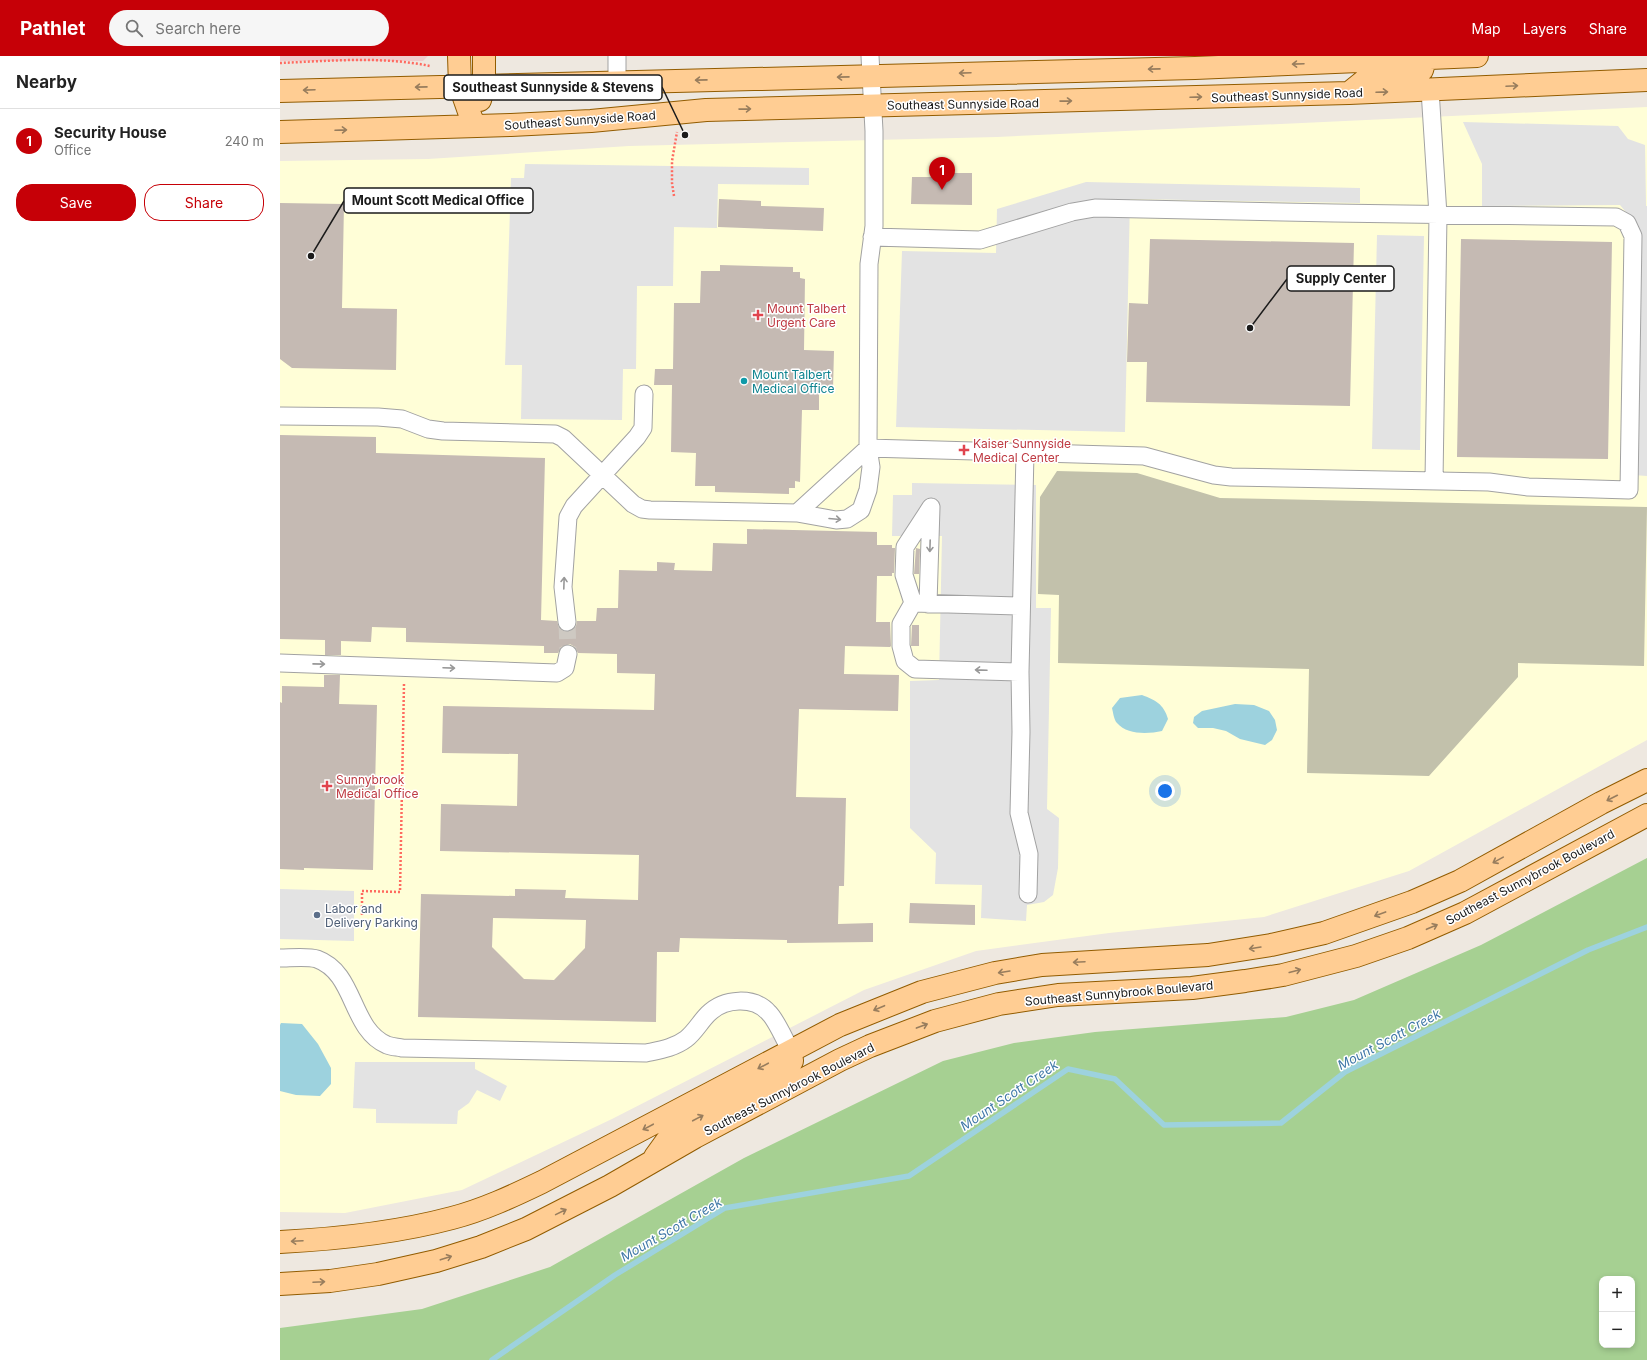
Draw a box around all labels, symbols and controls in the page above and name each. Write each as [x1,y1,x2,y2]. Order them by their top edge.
search box [109,10,389,46]
text: Pathlet [20,17,85,40]
icon: search [123,17,145,39]
text: Search here [155,19,241,38]
text: Map [1472,20,1501,37]
text: Layers [1523,20,1567,37]
text: Share [1589,20,1627,37]
one-way arrow [1292,60,1305,67]
one-way arrow [1148,65,1161,73]
one-way arrow [959,69,972,77]
text: Nearby [16,72,77,92]
one-way arrow [837,73,850,81]
callout: Southeast Sunnyside & Stevens [444,75,662,100]
one-way arrow [695,76,708,84]
text: Southeast Sunnyside & Stevens [452,79,654,95]
one-way arrow [415,83,428,91]
one-way arrow [1505,83,1518,90]
street label: Southeast Sunnyside Road [1211,85,1363,105]
one-way arrow [303,86,316,94]
one-way arrow [1375,88,1388,95]
one-way arrow [1189,94,1202,101]
street label: Southeast Sunnyside Road [887,95,1039,113]
one-way arrow [1059,97,1072,105]
one-way arrow [738,105,751,113]
street label: Southeast Sunnyside Road [504,107,656,133]
text: Security House [54,123,167,142]
one-way arrow [334,126,347,134]
text: 1 [26,133,32,149]
text: 240 m [225,133,264,149]
text: Office [54,142,91,158]
pin: 1 [929,157,955,190]
button: Save [16,184,136,221]
button: Share [144,184,264,221]
callout: Mount Scott Medical Office [344,188,533,213]
text: Mount Scott Medical Office [352,192,525,208]
callout: Supply Center [1287,266,1394,291]
text: Supply Center [1296,270,1387,286]
place label: Mount Talbert Urgent Care [767,301,846,330]
marker: Mount Talbert Urgent Care [752,309,764,321]
place label: Mount Talbert Medical Office [752,367,834,396]
marker: Mount Talbert Medical Office [739,376,749,386]
place label: Kaiser Sunnyside Medical Center [973,436,1071,465]
marker: Kaiser Sunnyside Medical Center [958,444,970,456]
one-way arrow [829,515,842,523]
one-way arrow [926,539,934,552]
one-way arrow [560,577,567,590]
one-way arrow [312,660,325,668]
one-way arrow [442,665,455,672]
one-way arrow [975,667,988,674]
place label: Sunnybrook Medical Office [336,772,418,801]
marker: Sunnybrook Medical Office [321,780,333,792]
your location [1155,781,1175,801]
one-way arrow [1606,794,1618,802]
street label: Southeast Sunnybrook Boulevard [1443,826,1617,928]
one-way arrow [1493,857,1505,865]
place label: Labor and Delivery Parking [325,901,418,930]
marker: Labor and Delivery Parking [312,910,322,920]
one-way arrow [1375,911,1387,919]
one-way arrow [1426,923,1438,931]
one-way arrow [1249,944,1262,952]
one-way arrow [1073,959,1086,966]
one-way arrow [1289,967,1302,975]
one-way arrow [998,968,1011,976]
street label: Southeast Sunnybrook Boulevard [1024,977,1214,1009]
one-way arrow [874,1005,886,1013]
water label: Mount Scott Creek [1335,1005,1444,1073]
one-way arrow [916,1021,928,1029]
street label: Southeast Sunnybrook Boulevard [701,1039,877,1139]
water label: Mount Scott Creek [957,1056,1062,1134]
one-way arrow [757,1062,769,1070]
one-way arrow [692,1114,704,1122]
one-way arrow [642,1124,654,1131]
water label: Mount Scott Creek [617,1193,725,1265]
one-way arrow [555,1208,567,1215]
one-way arrow [291,1238,304,1245]
one-way arrow [440,1254,453,1261]
map controls [1599,1276,1635,1348]
button: + [1599,1276,1635,1312]
one-way arrow [312,1278,325,1286]
button: − [1599,1312,1635,1348]

